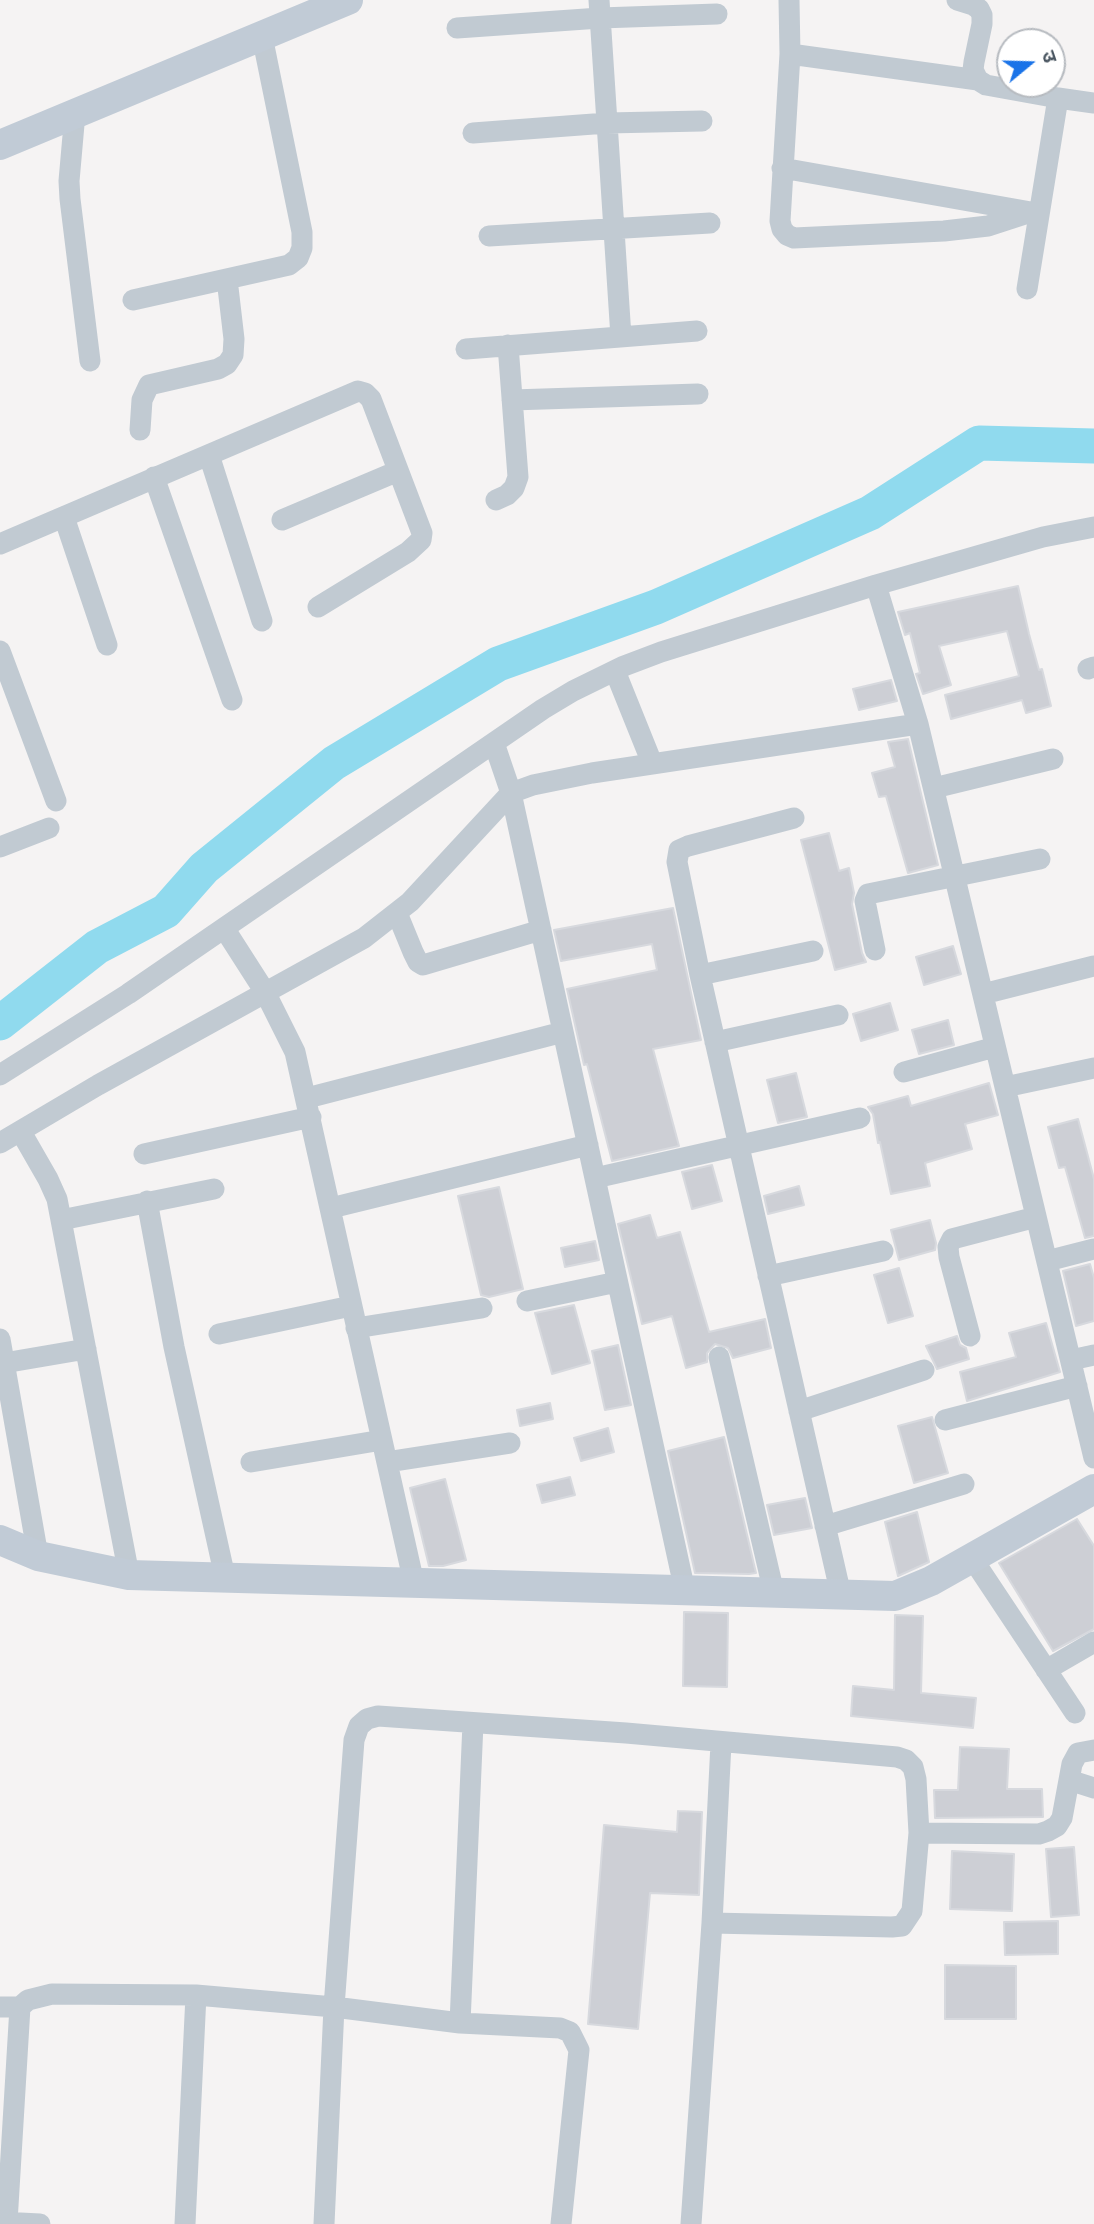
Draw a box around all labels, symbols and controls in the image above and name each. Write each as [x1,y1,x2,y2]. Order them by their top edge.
north arrow [996,28,1066,98]
text: उ [1037,48,1062,66]

